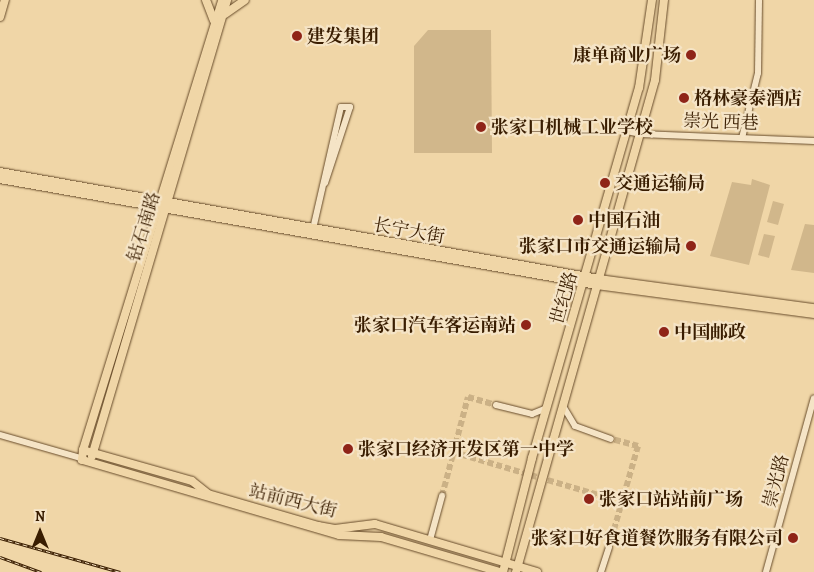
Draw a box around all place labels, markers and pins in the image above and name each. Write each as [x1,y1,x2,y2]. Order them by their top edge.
place label: 建发集团 [307,25,379,47]
marker: 建发集团 [291,30,303,42]
place label: 康单商业广场 [573,44,681,66]
marker: 康单商业广场 [685,49,697,61]
place label: 格林豪泰酒店 [694,87,802,109]
marker: 格林豪泰酒店 [678,92,690,104]
place label: 张家口机械工业学校 [491,116,653,138]
marker: 张家口机械工业学校 [475,121,487,133]
place label: 交通运输局 [615,172,705,194]
marker: 交通运输局 [599,177,611,189]
place label: 中国石油 [588,209,660,231]
marker: 中国石油 [572,214,584,226]
place label: 张家口市交通运输局 [519,235,681,257]
marker: 张家口市交通运输局 [685,240,697,252]
place label: 张家口汽车客运南站 [354,314,516,336]
marker: 张家口汽车客运南站 [520,319,532,331]
place label: 中国邮政 [674,321,746,343]
marker: 中国邮政 [658,326,670,338]
place label: 张家口经济开发区第一中学 [358,438,574,460]
marker: 张家口经济开发区第一中学 [342,443,354,455]
place label: 张家口站站前广场 [599,488,743,510]
marker: 张家口站站前广场 [583,493,595,505]
place label: 张家口好食道餐饮服务有限公司 [531,527,783,549]
marker: 张家口好食道餐饮服务有限公司 [787,532,799,544]

